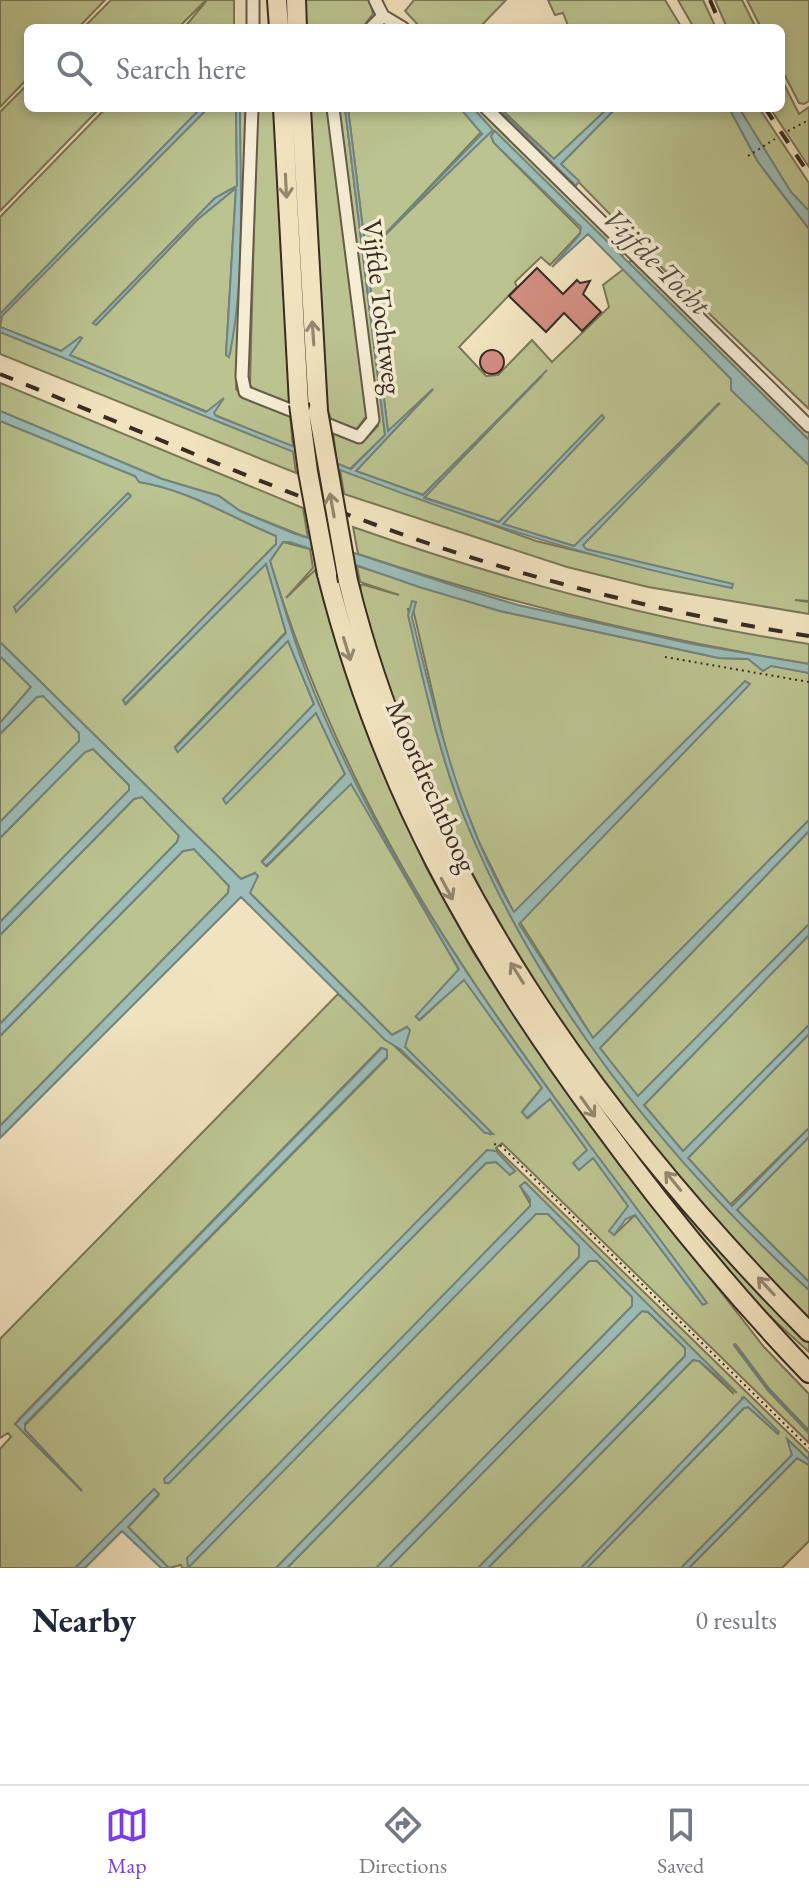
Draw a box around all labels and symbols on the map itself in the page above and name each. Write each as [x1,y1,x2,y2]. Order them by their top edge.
one-way arrow [279,172,294,199]
water label: Vijfde Tocht [595,199,720,324]
street label: Vijfde Tochtweg [354,217,412,397]
one-way arrow [305,321,320,347]
one-way arrow [324,492,339,518]
one-way arrow [340,636,355,662]
street label: Moordrechtboog [378,694,486,878]
one-way arrow [440,876,456,900]
one-way arrow [509,962,525,985]
one-way arrow [580,1095,597,1117]
one-way arrow [664,1171,682,1192]
one-way arrow [757,1277,775,1297]

